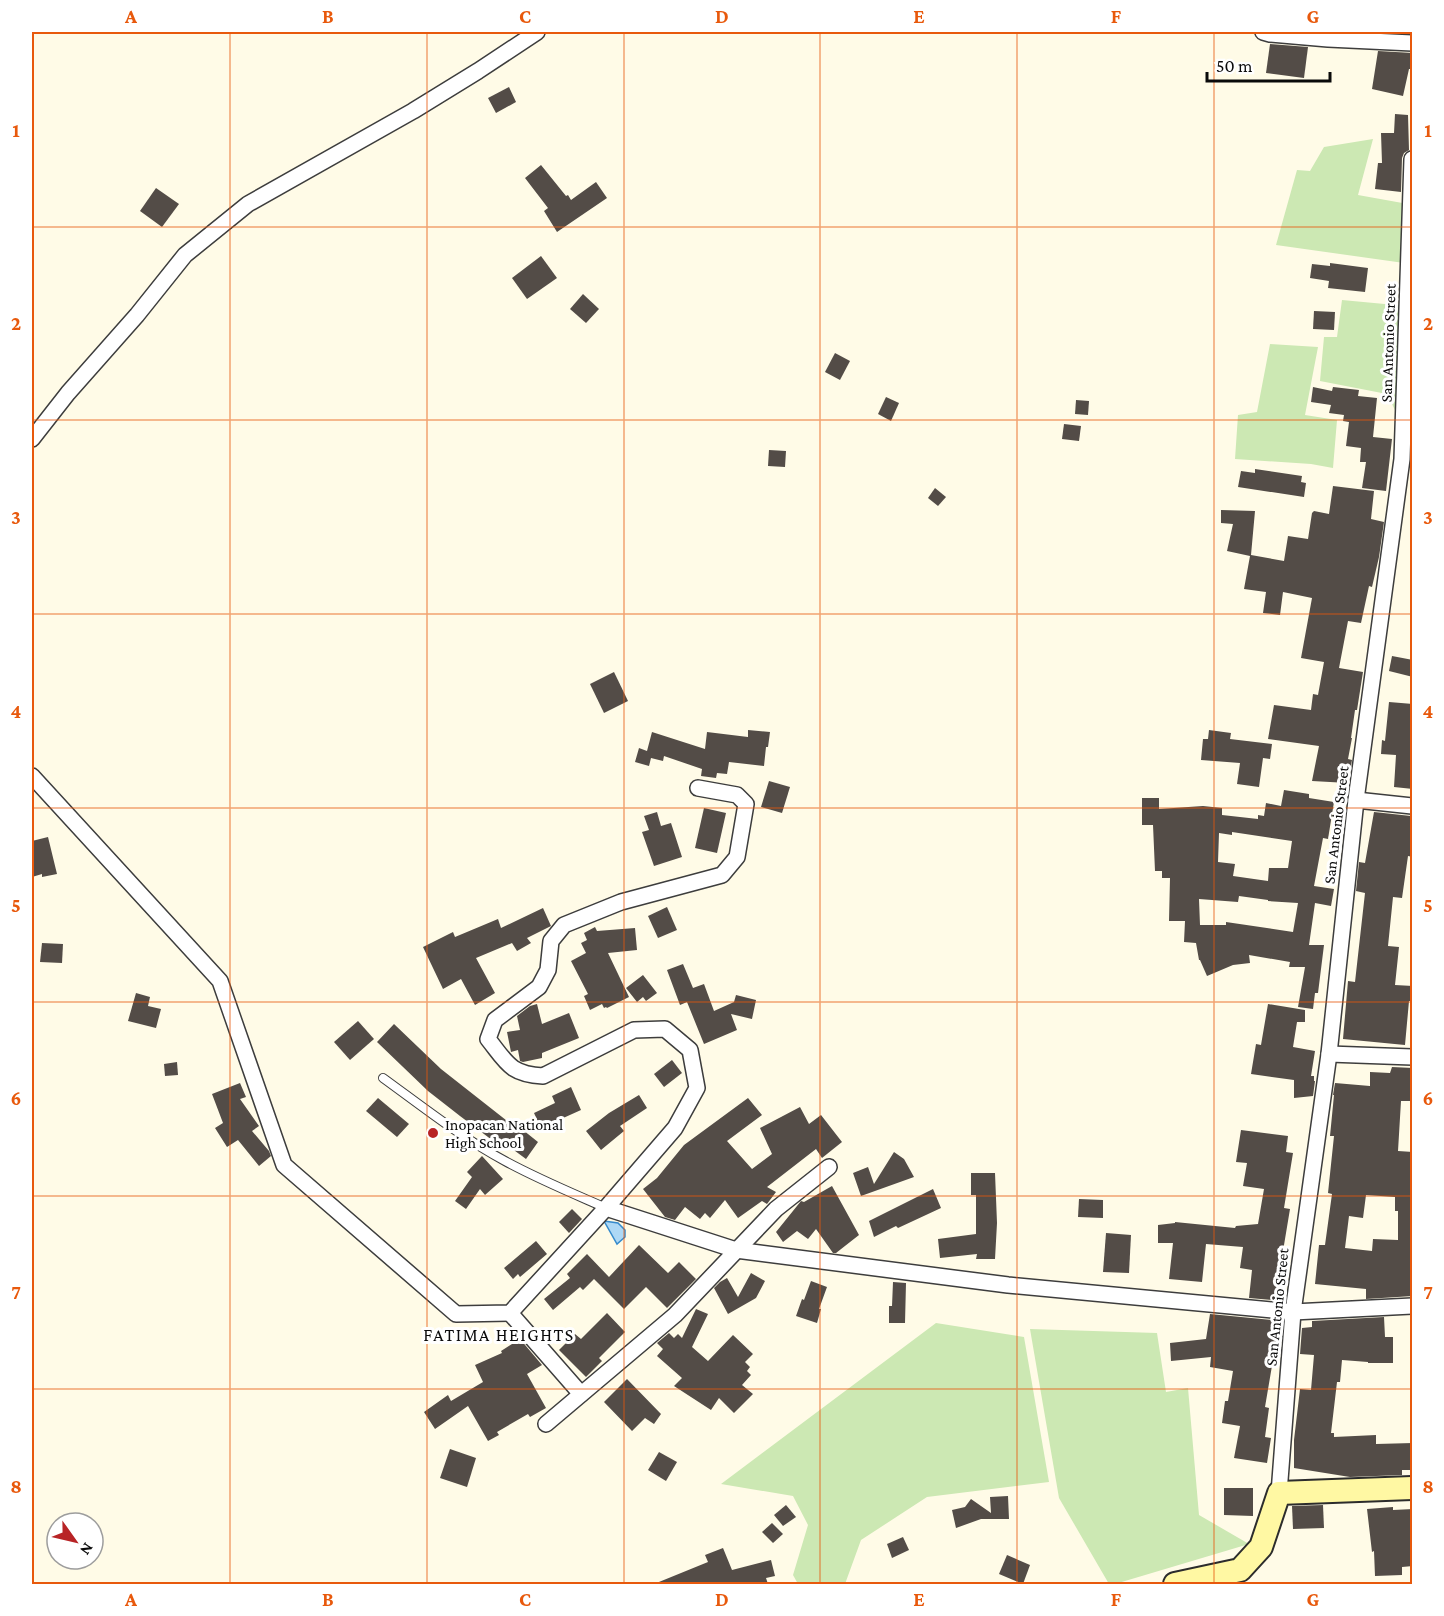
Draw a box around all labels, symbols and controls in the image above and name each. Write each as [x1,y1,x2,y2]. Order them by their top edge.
text: A [124,5,138,27]
text: B [322,5,334,27]
text: C [519,5,531,27]
text: D [715,5,729,27]
text: E [913,5,925,27]
text: F [1111,5,1122,27]
text: G [1307,5,1320,27]
scale bar [1207,45,1330,83]
text: 50 m [1216,56,1253,76]
text: 1 [12,119,20,141]
text: 1 [1424,119,1432,141]
street label: San Antonio Street [1377,283,1399,403]
text: 2 [11,312,21,334]
text: 2 [1423,312,1433,334]
text: 3 [11,506,21,528]
text: 3 [1423,506,1433,528]
text: 4 [11,700,22,722]
text: 4 [1423,700,1434,722]
street label: San Antonio Street [1320,764,1352,885]
text: 5 [11,894,21,916]
text: 5 [1423,894,1433,916]
text: 6 [11,1087,21,1109]
text: 6 [1423,1087,1433,1109]
place label: Inopacan National High School [445,1116,563,1152]
marker: Inopacan National High School [426,1126,440,1140]
street label: San Antonio Street [1262,1246,1292,1367]
text: 7 [11,1281,21,1303]
text: 7 [1423,1281,1433,1303]
district label: FATIMA HEIGHTS [423,1325,575,1345]
text: 8 [10,1475,22,1497]
text: 8 [1422,1475,1434,1497]
north arrow [45,1511,105,1571]
text: N [77,1540,97,1558]
text: A [124,1588,138,1610]
text: B [322,1588,334,1610]
text: C [519,1588,531,1610]
text: D [715,1588,729,1610]
text: E [913,1588,925,1610]
text: F [1111,1588,1122,1610]
text: G [1307,1588,1320,1610]

